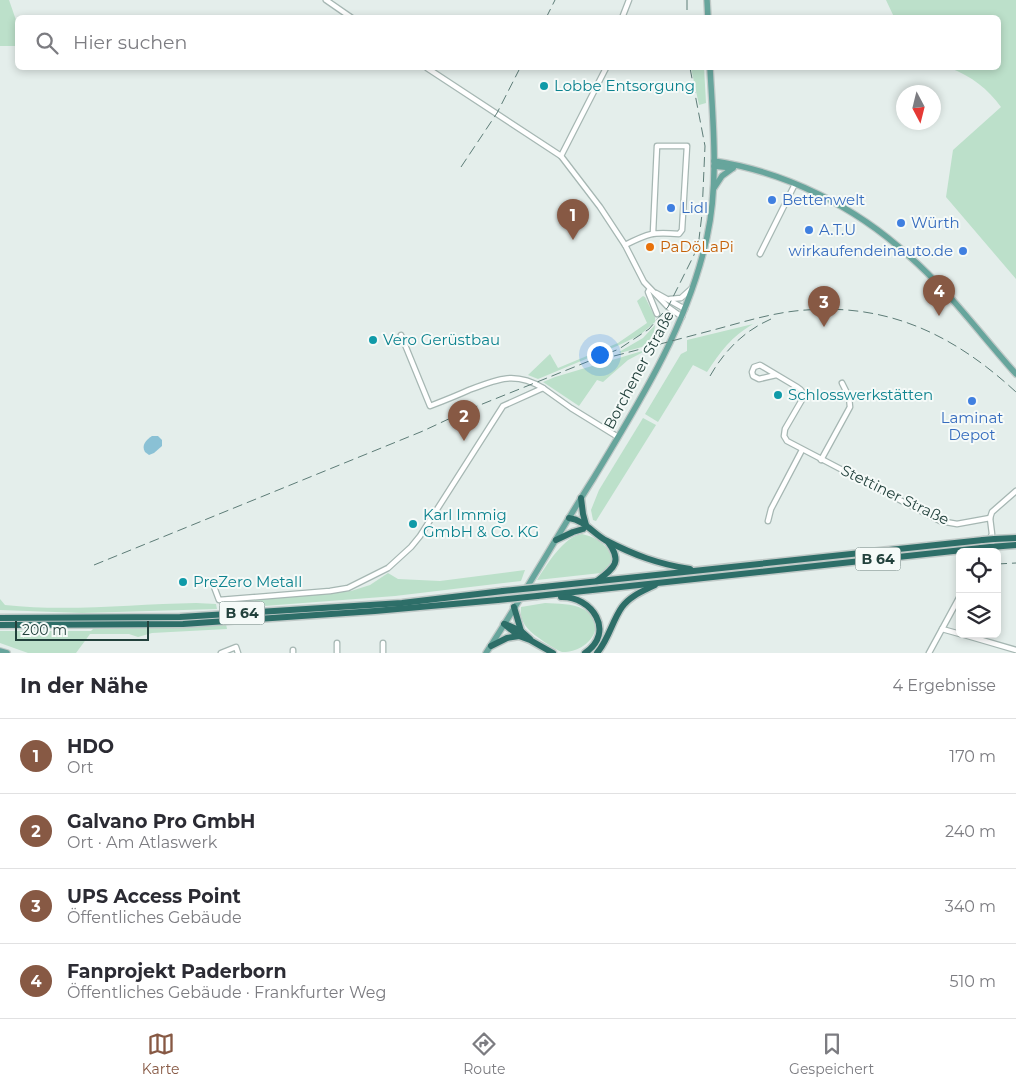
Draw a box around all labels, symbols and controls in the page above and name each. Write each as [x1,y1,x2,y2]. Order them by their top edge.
search box [15,15,1001,70]
icon: search [33,29,61,57]
text: Hier suchen [73,31,187,54]
place label: Lobbe Entsorgung [554,76,695,95]
marker: Lobbe Entsorgung [538,80,550,92]
north arrow [896,85,941,130]
place label: Bettenwelt [782,190,865,209]
marker: Bettenwelt [766,194,778,206]
place label: Lidl [681,198,708,217]
pin: 1 [557,199,589,240]
marker: Lidl [665,202,677,214]
place label: Würth [911,213,960,232]
marker: Würth [895,217,907,229]
place label: A.T.U [819,220,856,239]
marker: A.T.U [803,224,815,236]
place label: PaDöLaPi [660,237,734,256]
marker: PaDöLaPi [644,241,656,253]
place label: wirkaufendeinauto.de [788,241,953,260]
marker: wirkaufendeinauto.de [957,245,969,257]
pin: 4 [923,275,955,316]
pin: 3 [808,286,840,327]
street label: Borchener Straße [599,307,678,432]
place label: Vero Gerüstbau [383,330,500,349]
marker: Vero Gerüstbau [367,334,379,346]
your location [587,342,613,368]
place label: Schlosswerkstätten [788,385,933,404]
marker: Schlosswerkstätten [772,389,784,401]
marker: Laminat Depot [966,395,978,407]
pin: 2 [448,400,480,441]
place label: Laminat Depot [941,408,1003,444]
street label: Stettiner Straße [838,460,952,529]
place label: Karl Immig GmbH & Co. KG [423,505,539,541]
marker: Karl Immig GmbH & Co. KG [407,518,419,530]
road number: B 64 [856,548,900,570]
map controls [956,548,1001,638]
button: locate [956,548,1001,593]
place label: PreZero Metall [193,572,302,591]
marker: PreZero Metall [177,576,189,588]
button: layers [956,593,1001,638]
road number: B 64 [220,602,264,624]
scale bar [15,618,149,641]
text: 200 m [22,621,67,639]
text: In der Nähe [20,673,148,698]
text: 4 Ergebnisse [892,676,996,695]
text: HDO [67,735,114,758]
text: 1 [33,747,39,766]
text: 170 m [949,747,996,766]
text: Ort [67,758,94,777]
text: Galvano Pro GmbH [67,810,255,833]
text: 2 [31,822,41,841]
text: 240 m [945,822,996,841]
text: Ort · Am Atlaswerk [67,833,217,852]
text: UPS Access Point [67,885,241,908]
text: 3 [31,897,41,916]
text: 340 m [945,897,996,916]
text: Öffentliches Gebäude [67,908,242,927]
text: Fanprojekt Paderborn [67,960,287,983]
text: 4 [30,972,42,991]
text: 510 m [949,972,996,991]
text: Öffentliches Gebäude · Frankfurter Weg [67,983,386,1002]
tab: Karte [142,1030,180,1078]
tab: Route [463,1030,505,1078]
tab: Gespeichert [789,1030,874,1078]

